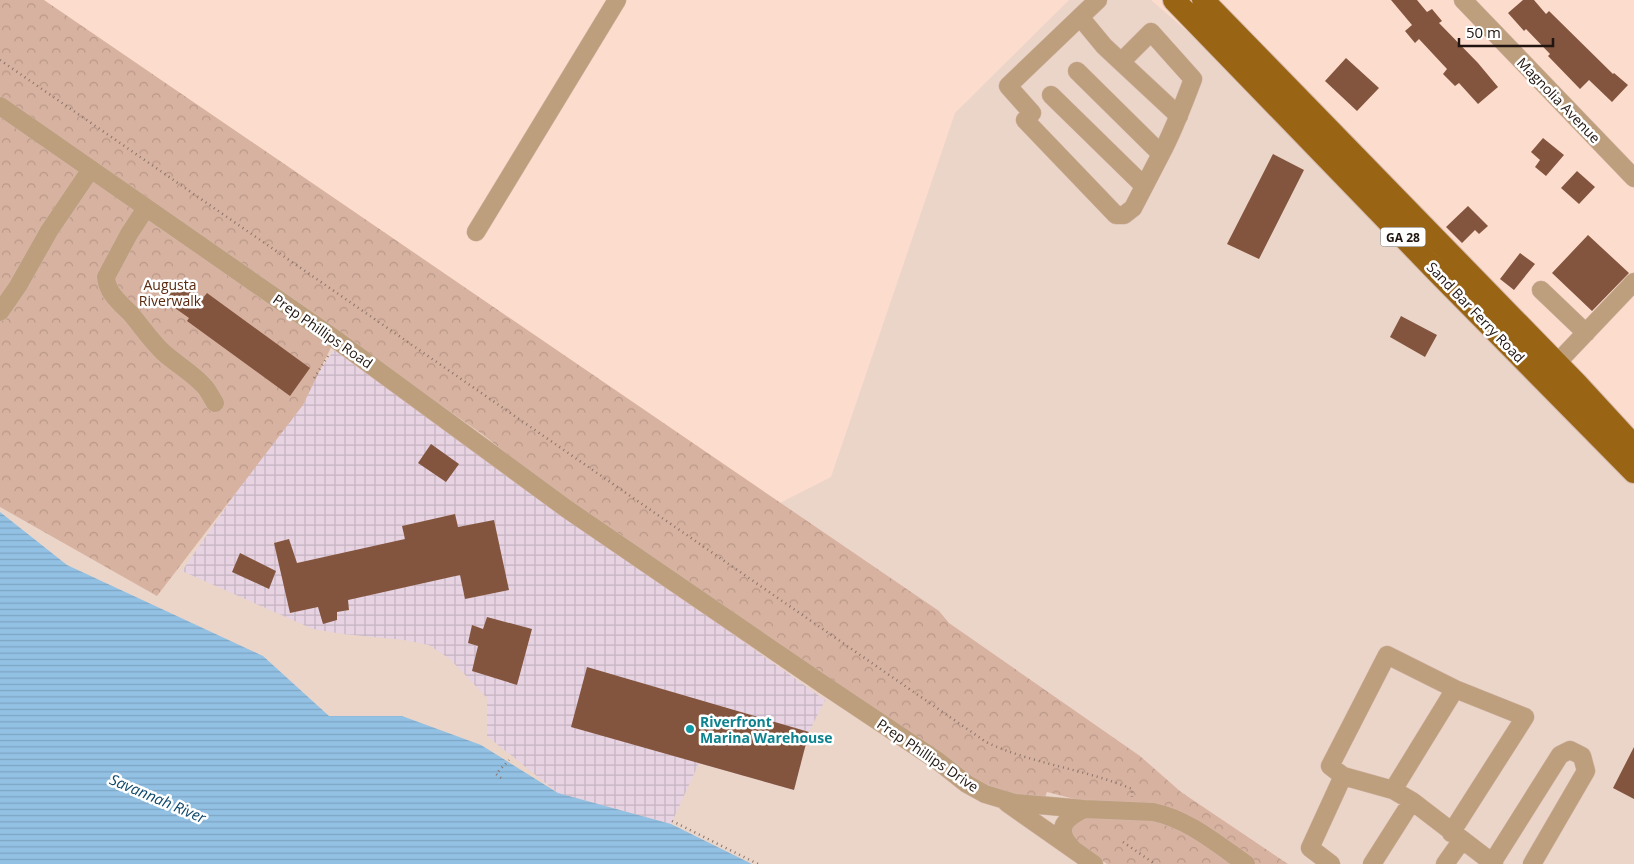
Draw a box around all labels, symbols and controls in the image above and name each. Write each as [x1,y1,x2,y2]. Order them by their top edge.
scale bar [1459,15,1553,47]
text: 50 m [1466,22,1501,42]
street label: Magnolia Avenue [1513,53,1605,147]
road number: GA 28 [1380,228,1426,246]
street label: Sand Bar Ferry Road [1423,258,1529,366]
park label: Augusta Riverwalk [139,275,202,310]
street label: Prep Phillips Road [269,289,377,373]
place label: Riverfront Marina Warehouse [700,712,833,747]
street label: Prep Phillips Drive [874,714,983,796]
marker: Riverfront Marina Warehouse [684,723,696,735]
water label: Savannah River [107,769,210,828]

